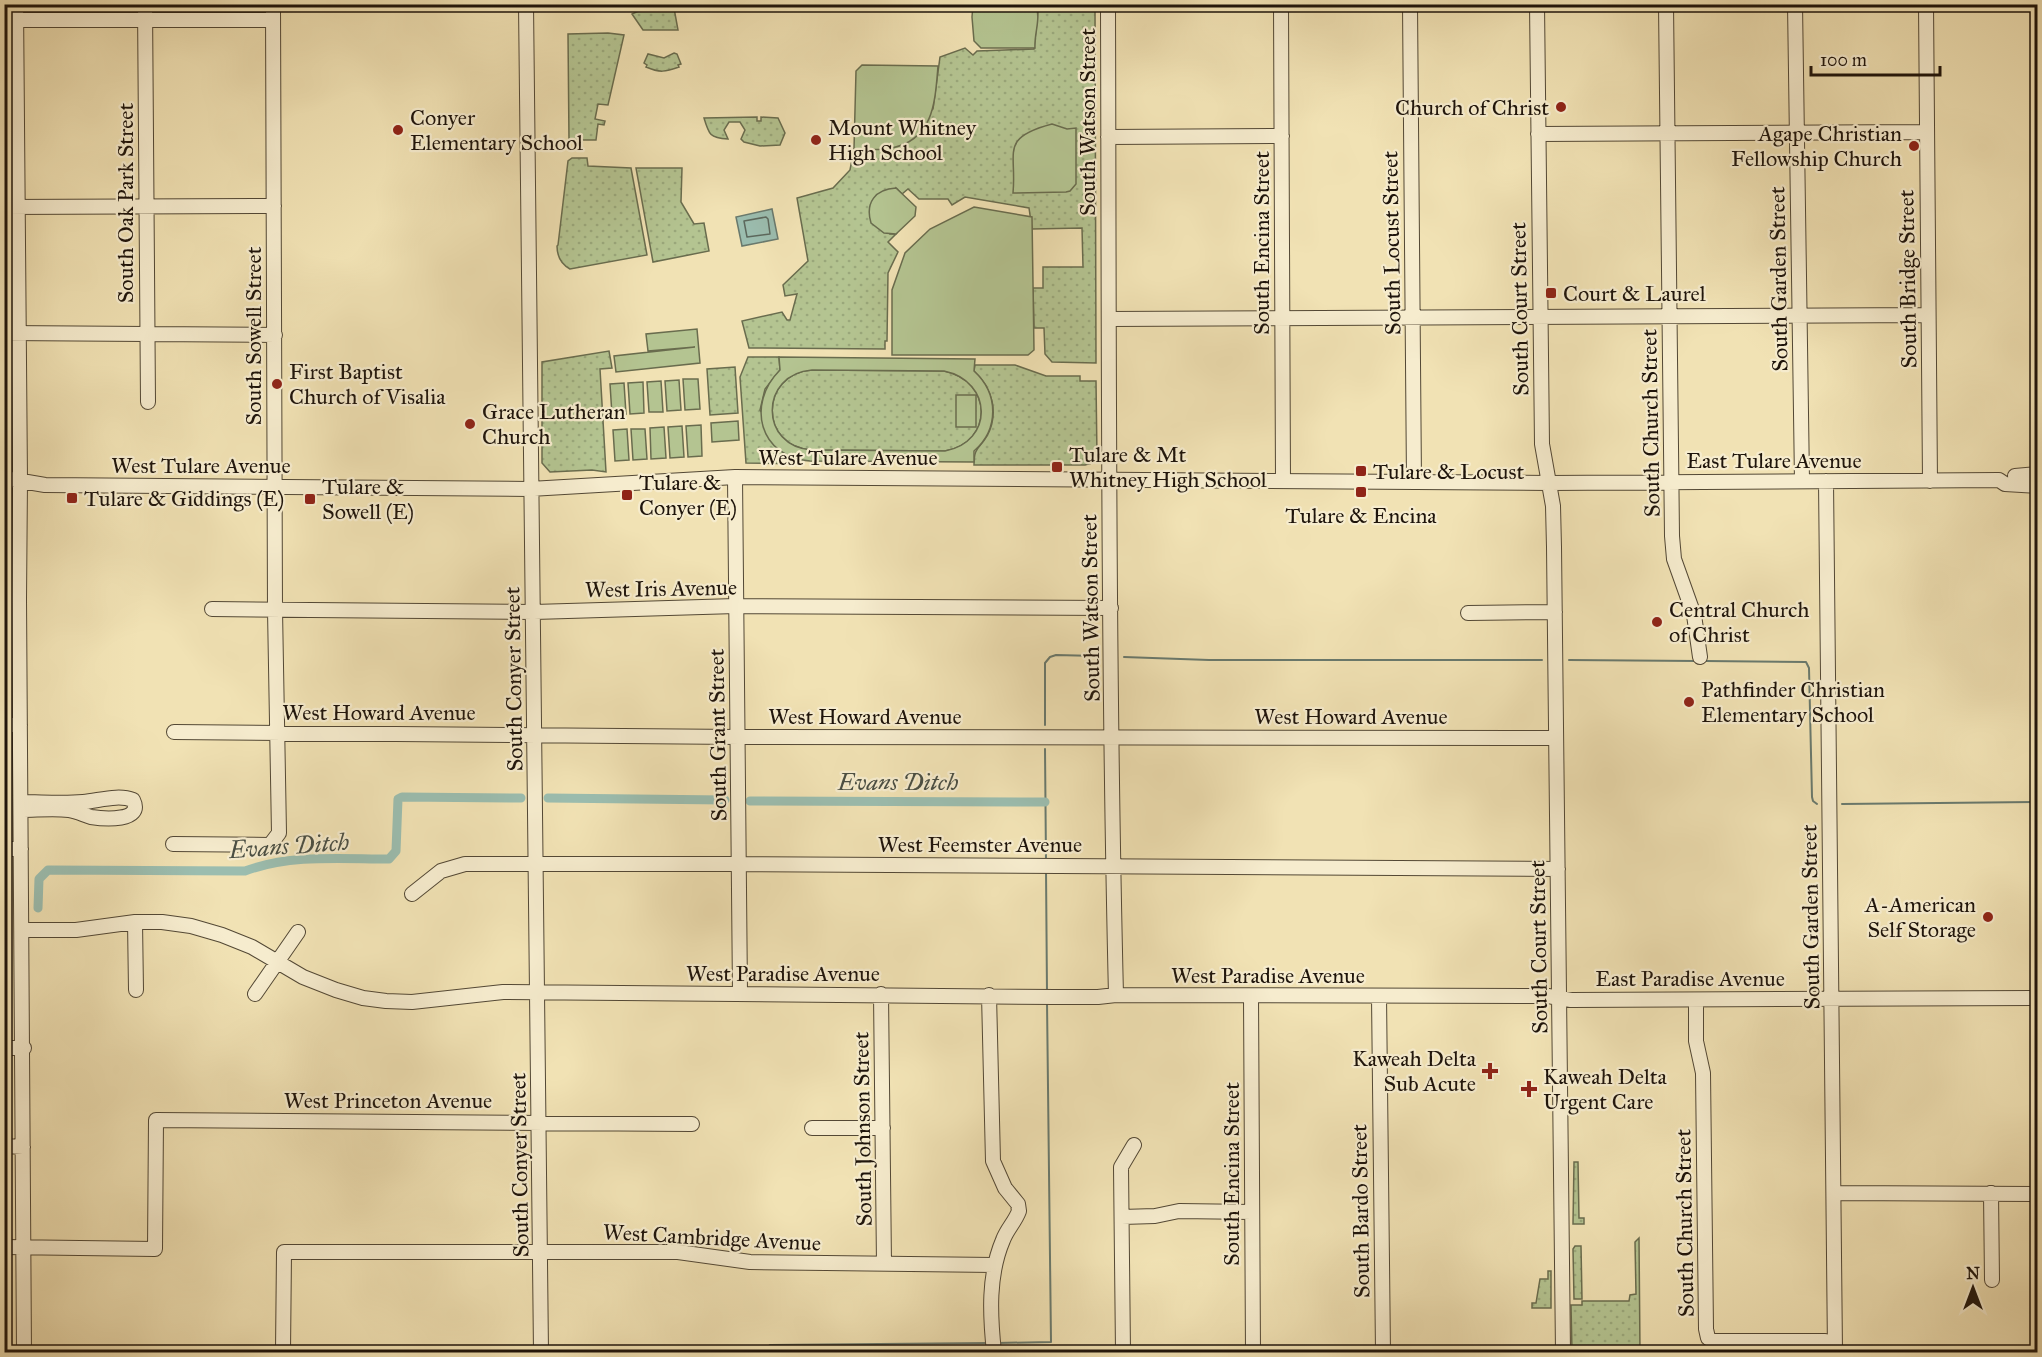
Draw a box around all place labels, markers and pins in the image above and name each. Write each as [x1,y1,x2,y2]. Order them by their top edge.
place label: Church of Christ [1395,94,1549,121]
marker: Church of Christ [1554,100,1568,114]
place label: Conyer Elementary School [410,104,583,156]
place label: Mount Whitney High School [828,114,977,166]
place label: Agape Christian Fellowship Church [1731,120,1902,172]
marker: Conyer Elementary School [391,123,405,137]
marker: Mount Whitney High School [809,133,823,147]
marker: Agape Christian Fellowship Church [1907,139,1921,153]
place label: Court & Laurel [1563,280,1706,307]
marker: Court & Laurel [1544,286,1558,300]
place label: First Baptist Church of Visalia [289,358,446,410]
marker: First Baptist Church of Visalia [270,377,284,391]
place label: Grace Lutheran Church [482,398,625,450]
marker: Grace Lutheran Church [463,417,477,431]
place label: Tulare & Mt Whitney High School [1069,441,1267,493]
place label: Tulare & Locust [1373,458,1525,485]
marker: Tulare & Mt Whitney High School [1050,460,1064,474]
marker: Tulare & Locust [1354,464,1368,478]
place label: Tulare & Conyer (E) [639,469,737,521]
place label: Tulare & Sowell (E) [322,473,414,525]
place label: Tulare & Giddings (E) [84,485,284,512]
marker: Tulare & Encina [1354,485,1368,499]
marker: Tulare & Conyer (E) [620,488,634,502]
marker: Tulare & Giddings (E) [65,491,79,505]
marker: Tulare & Sowell (E) [303,492,317,506]
place label: Tulare & Encina [1285,502,1437,529]
place label: Central Church of Christ [1669,596,1809,648]
marker: Central Church of Christ [1650,615,1664,629]
place label: Pathfinder Christian Elementary School [1701,676,1885,728]
marker: Pathfinder Christian Elementary School [1682,695,1696,709]
place label: A-American Self Storage [1864,891,1976,943]
marker: A-American Self Storage [1981,910,1995,924]
place label: Kaweah Delta Sub Acute [1352,1045,1477,1097]
marker: Kaweah Delta Sub Acute [1481,1062,1499,1080]
place label: Kaweah Delta Urgent Care [1543,1063,1668,1115]
marker: Kaweah Delta Urgent Care [1520,1080,1538,1098]

